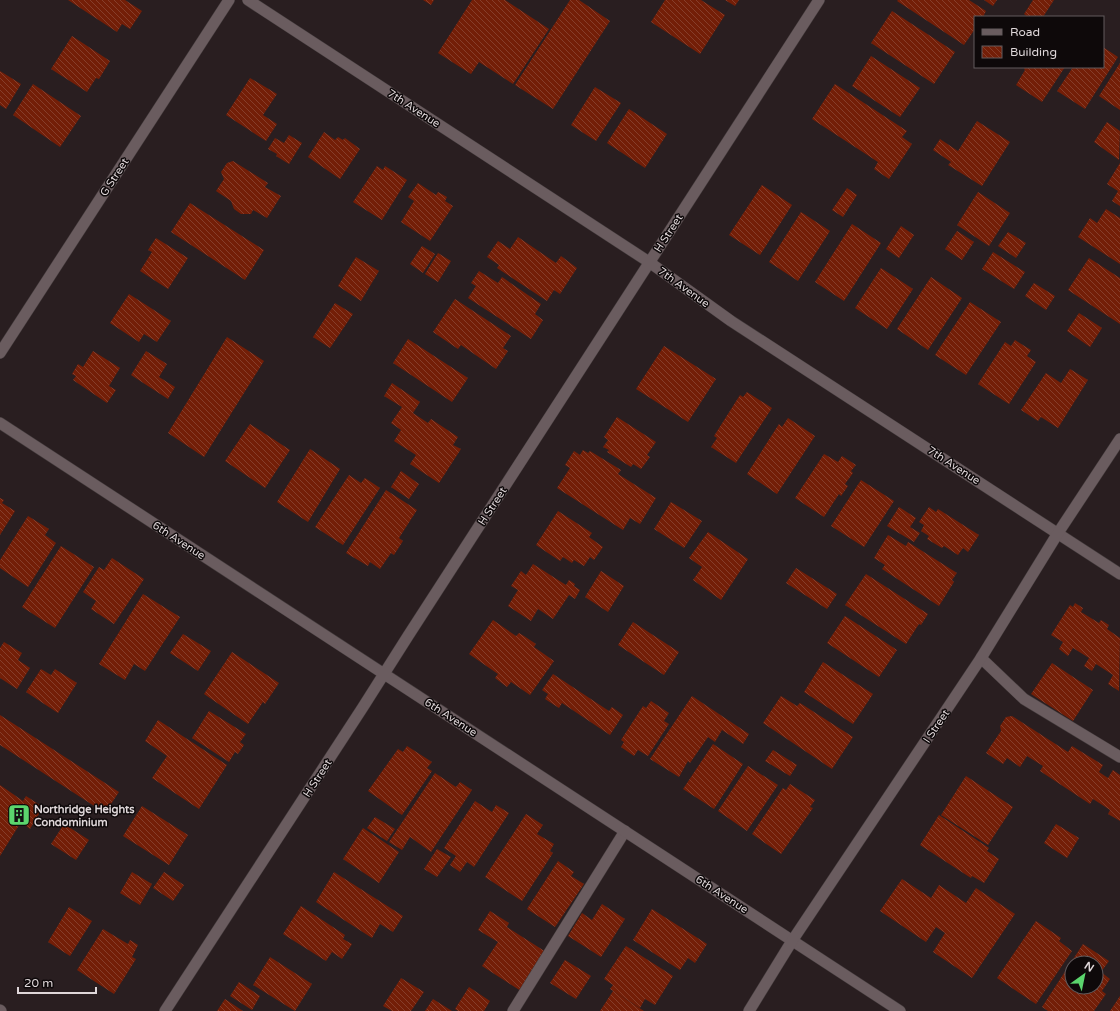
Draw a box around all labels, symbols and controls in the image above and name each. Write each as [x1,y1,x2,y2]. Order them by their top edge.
legend [974,16,1104,68]
text: Road [1010,25,1040,39]
text: Building [1010,45,1057,59]
street label: 7th Avenue [385,87,442,130]
street label: G Street [97,156,131,199]
street label: H Street [651,212,685,255]
street label: 7th Avenue [656,264,712,310]
street label: 7th Avenue [925,444,982,487]
street label: H Street [475,485,509,528]
street label: 6th Avenue [150,519,207,562]
street label: 6th Avenue [422,696,479,739]
street label: I Street [921,707,952,745]
street label: H Street [300,757,334,800]
building icon: Northridge Heights Condominium [6,802,32,828]
place label: Northridge Heights Condominium [34,803,135,829]
street label: 6th Avenue [693,873,750,916]
north arrow [1064,955,1104,995]
text: N [1082,959,1096,975]
scale bar [18,969,96,995]
text: 20 m [24,976,53,990]

